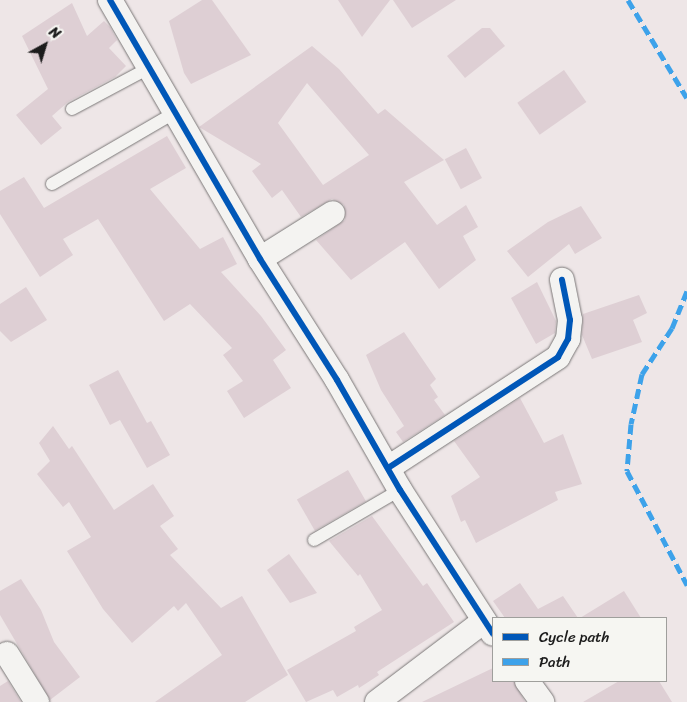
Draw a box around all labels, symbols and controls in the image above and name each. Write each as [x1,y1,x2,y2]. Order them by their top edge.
north arrow [20,20,70,70]
text: N [43,20,66,46]
legend [492,617,667,682]
text: Cycle path [539,624,609,650]
text: Path [539,649,570,675]

